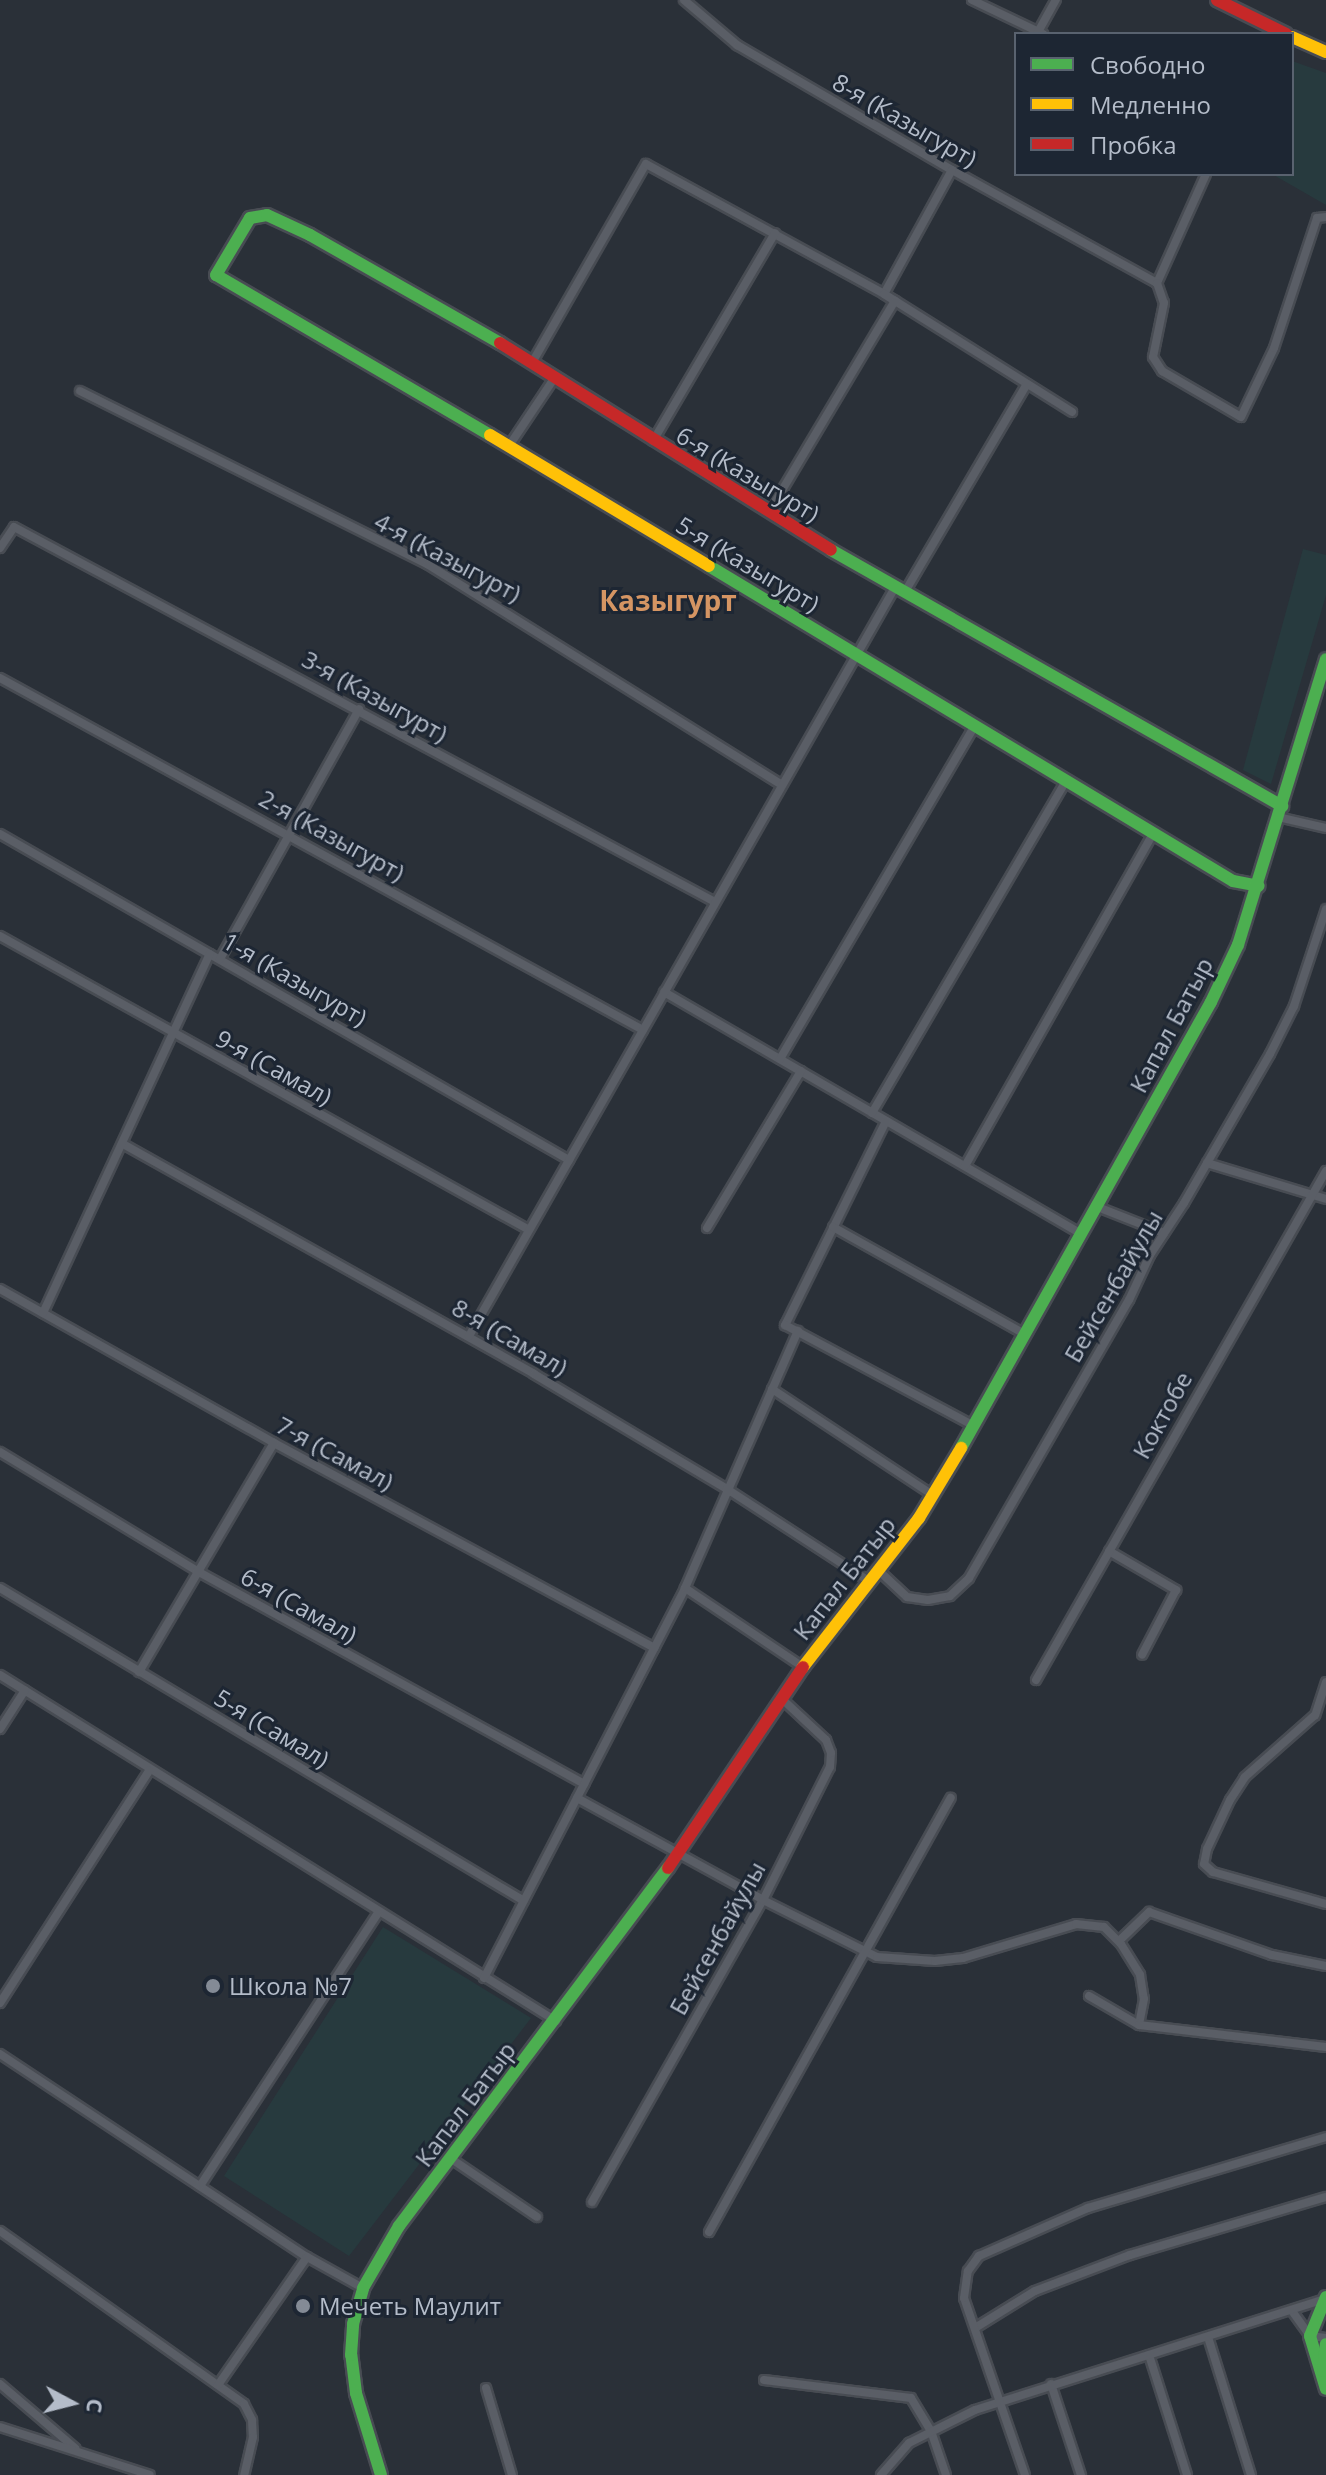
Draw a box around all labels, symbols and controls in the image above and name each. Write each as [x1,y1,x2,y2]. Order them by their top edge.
legend [1014,32,1294,176]
text: Свободно [1090,48,1205,81]
street label: 8-я (Казыгурт) [828,67,982,173]
text: Медленно [1090,88,1211,121]
text: Пробка [1090,128,1177,161]
street label: 6-я (Казыгурт) [671,420,825,528]
street label: 4-я (Казыгурт) [370,506,526,608]
street label: 5-я (Казыгурт) [671,510,825,618]
district label: Казыгурт [599,583,737,617]
street label: 3-я (Казыгурт) [297,644,453,748]
street label: 2-я (Казыгурт) [254,783,410,887]
street label: 1-я (Казыгурт) [218,926,372,1032]
street label: Капал Батыр [1123,953,1219,1097]
street label: 9-я (Самал) [211,1023,337,1111]
street label: Бейсенбайулы [1058,1205,1168,1367]
street label: 8-я (Самал) [447,1292,573,1382]
street label: Коктобе [1126,1366,1198,1464]
street label: 7-я (Самал) [272,1410,398,1496]
street label: Капал Батыр [787,1511,901,1645]
street label: 6-я (Самал) [236,1561,362,1649]
street label: 5-я (Самал) [210,1683,334,1773]
street label: Бейсенбайулы [663,1856,771,2020]
place label: Школа №7 [229,1972,352,2000]
marker: Школа №7 [204,1977,222,1995]
street label: Капал Батыр [409,2036,521,2172]
place label: Мечеть Маулит [319,2292,501,2320]
marker: Мечеть Маулит [294,2297,312,2315]
north arrow [32,2363,112,2443]
text: С [80,2397,112,2415]

